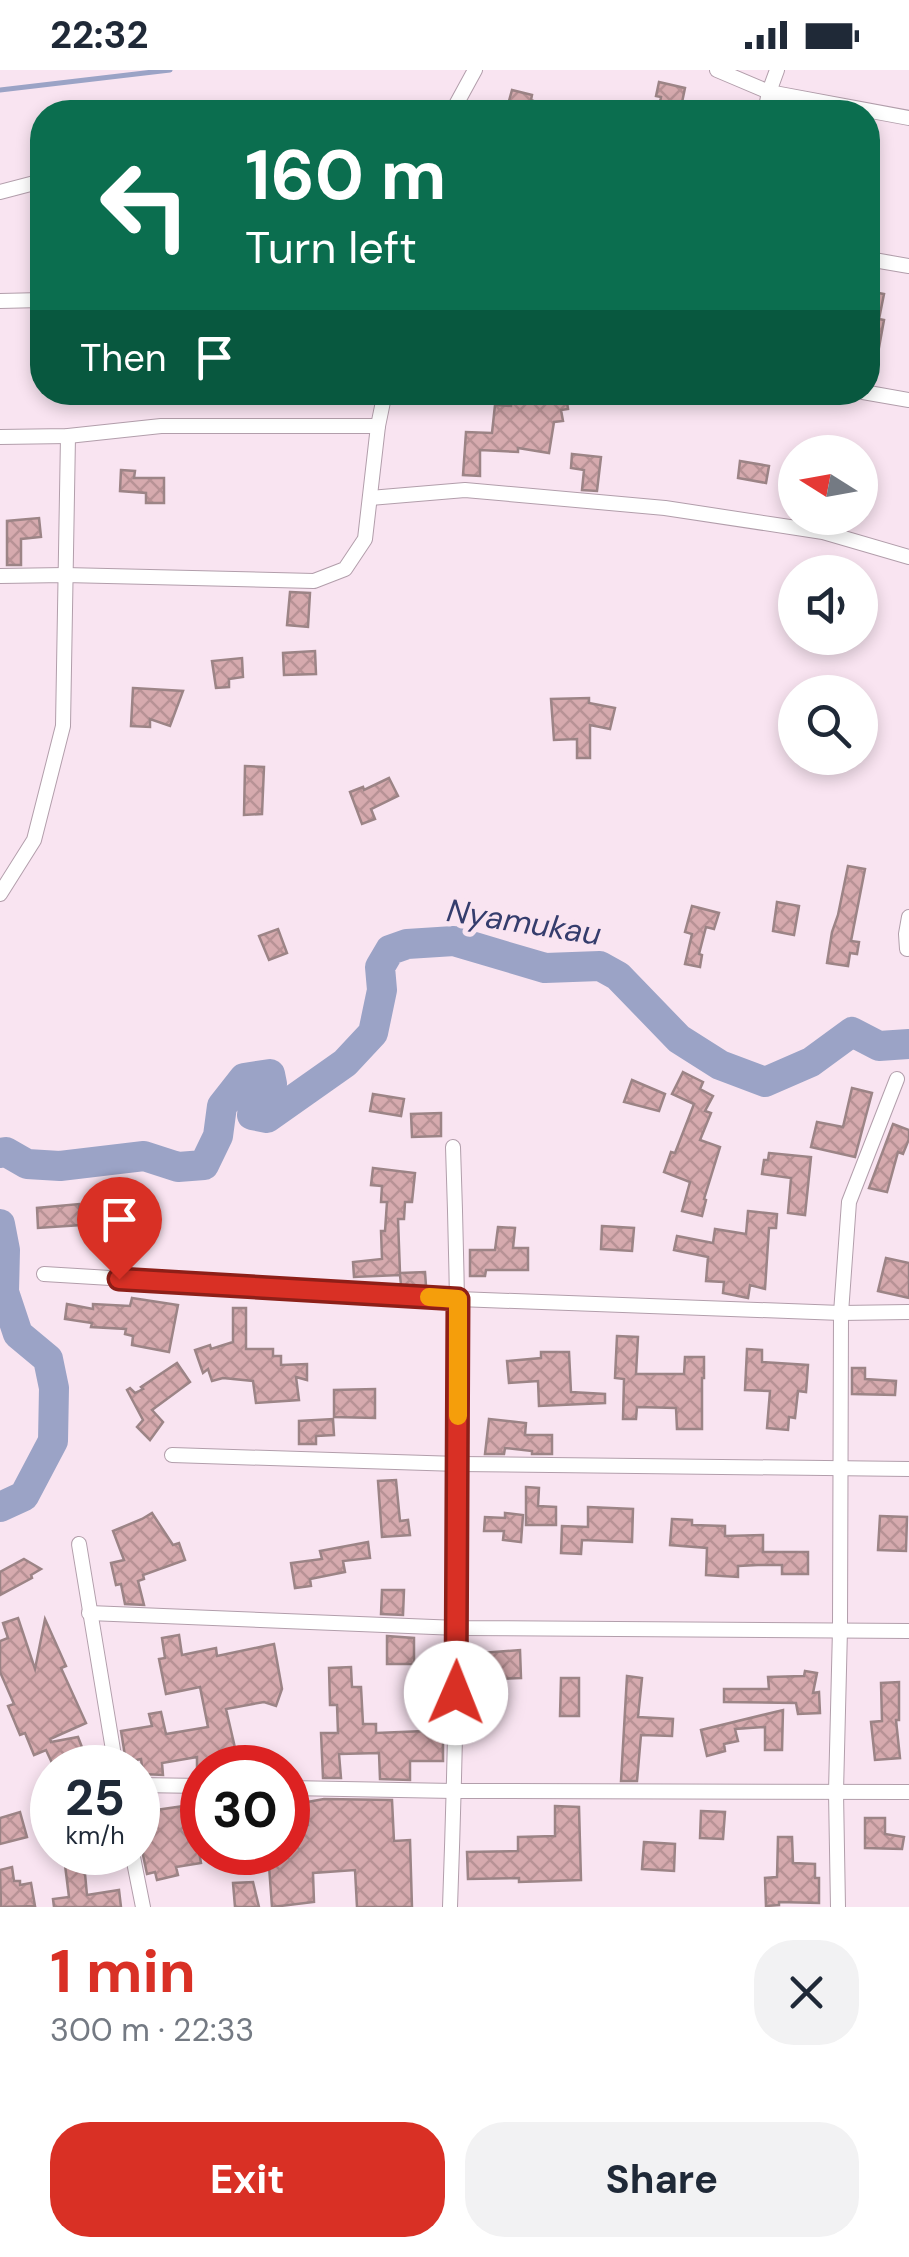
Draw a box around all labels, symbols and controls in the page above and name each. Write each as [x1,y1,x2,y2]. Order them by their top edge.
text: 22:32 [50,10,148,60]
text: 160 m [245,130,446,221]
icon: left [80,140,210,270]
text: Turn left [245,218,417,277]
icon: arrive [187,330,242,385]
text: Then [80,333,167,383]
north arrow [778,435,878,535]
map controls [778,435,878,775]
button: sound [778,555,878,655]
button: search [778,675,878,775]
water label: Nyamukau [444,889,604,955]
pin [77,1177,162,1280]
icon: arrive [92,1192,147,1247]
position arrow [404,1641,508,1745]
speed limit sign: 30 [180,1745,310,1875]
text: 25 [65,1765,125,1831]
text: km/h [65,1819,125,1852]
text: 1 min [50,1932,196,2011]
button: close [754,1940,859,2045]
text: 300 m · 22:33 [50,2009,254,2051]
button: Exit [50,2122,445,2237]
button: Share [465,2122,859,2237]

